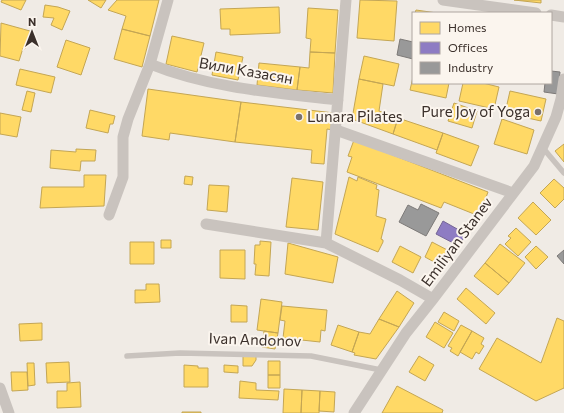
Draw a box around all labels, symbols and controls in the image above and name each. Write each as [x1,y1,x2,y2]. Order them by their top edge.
north arrow [12,12,52,52]
legend [412,12,552,84]
text: N [28,15,36,28]
text: Homes [448,20,486,34]
text: Offices [448,40,488,54]
street label: Вили Казасян [198,53,295,87]
text: Industry [448,60,493,74]
place label: Pure Joy of Yoga [421,102,530,120]
place label: Lunara Pilates [307,107,403,125]
marker: Pure Joy of Yoga [533,107,543,117]
marker: Lunara Pilates [294,112,304,122]
street label: Emiliyan Stanev [417,193,496,290]
street label: Ivan Andonov [208,328,302,350]

